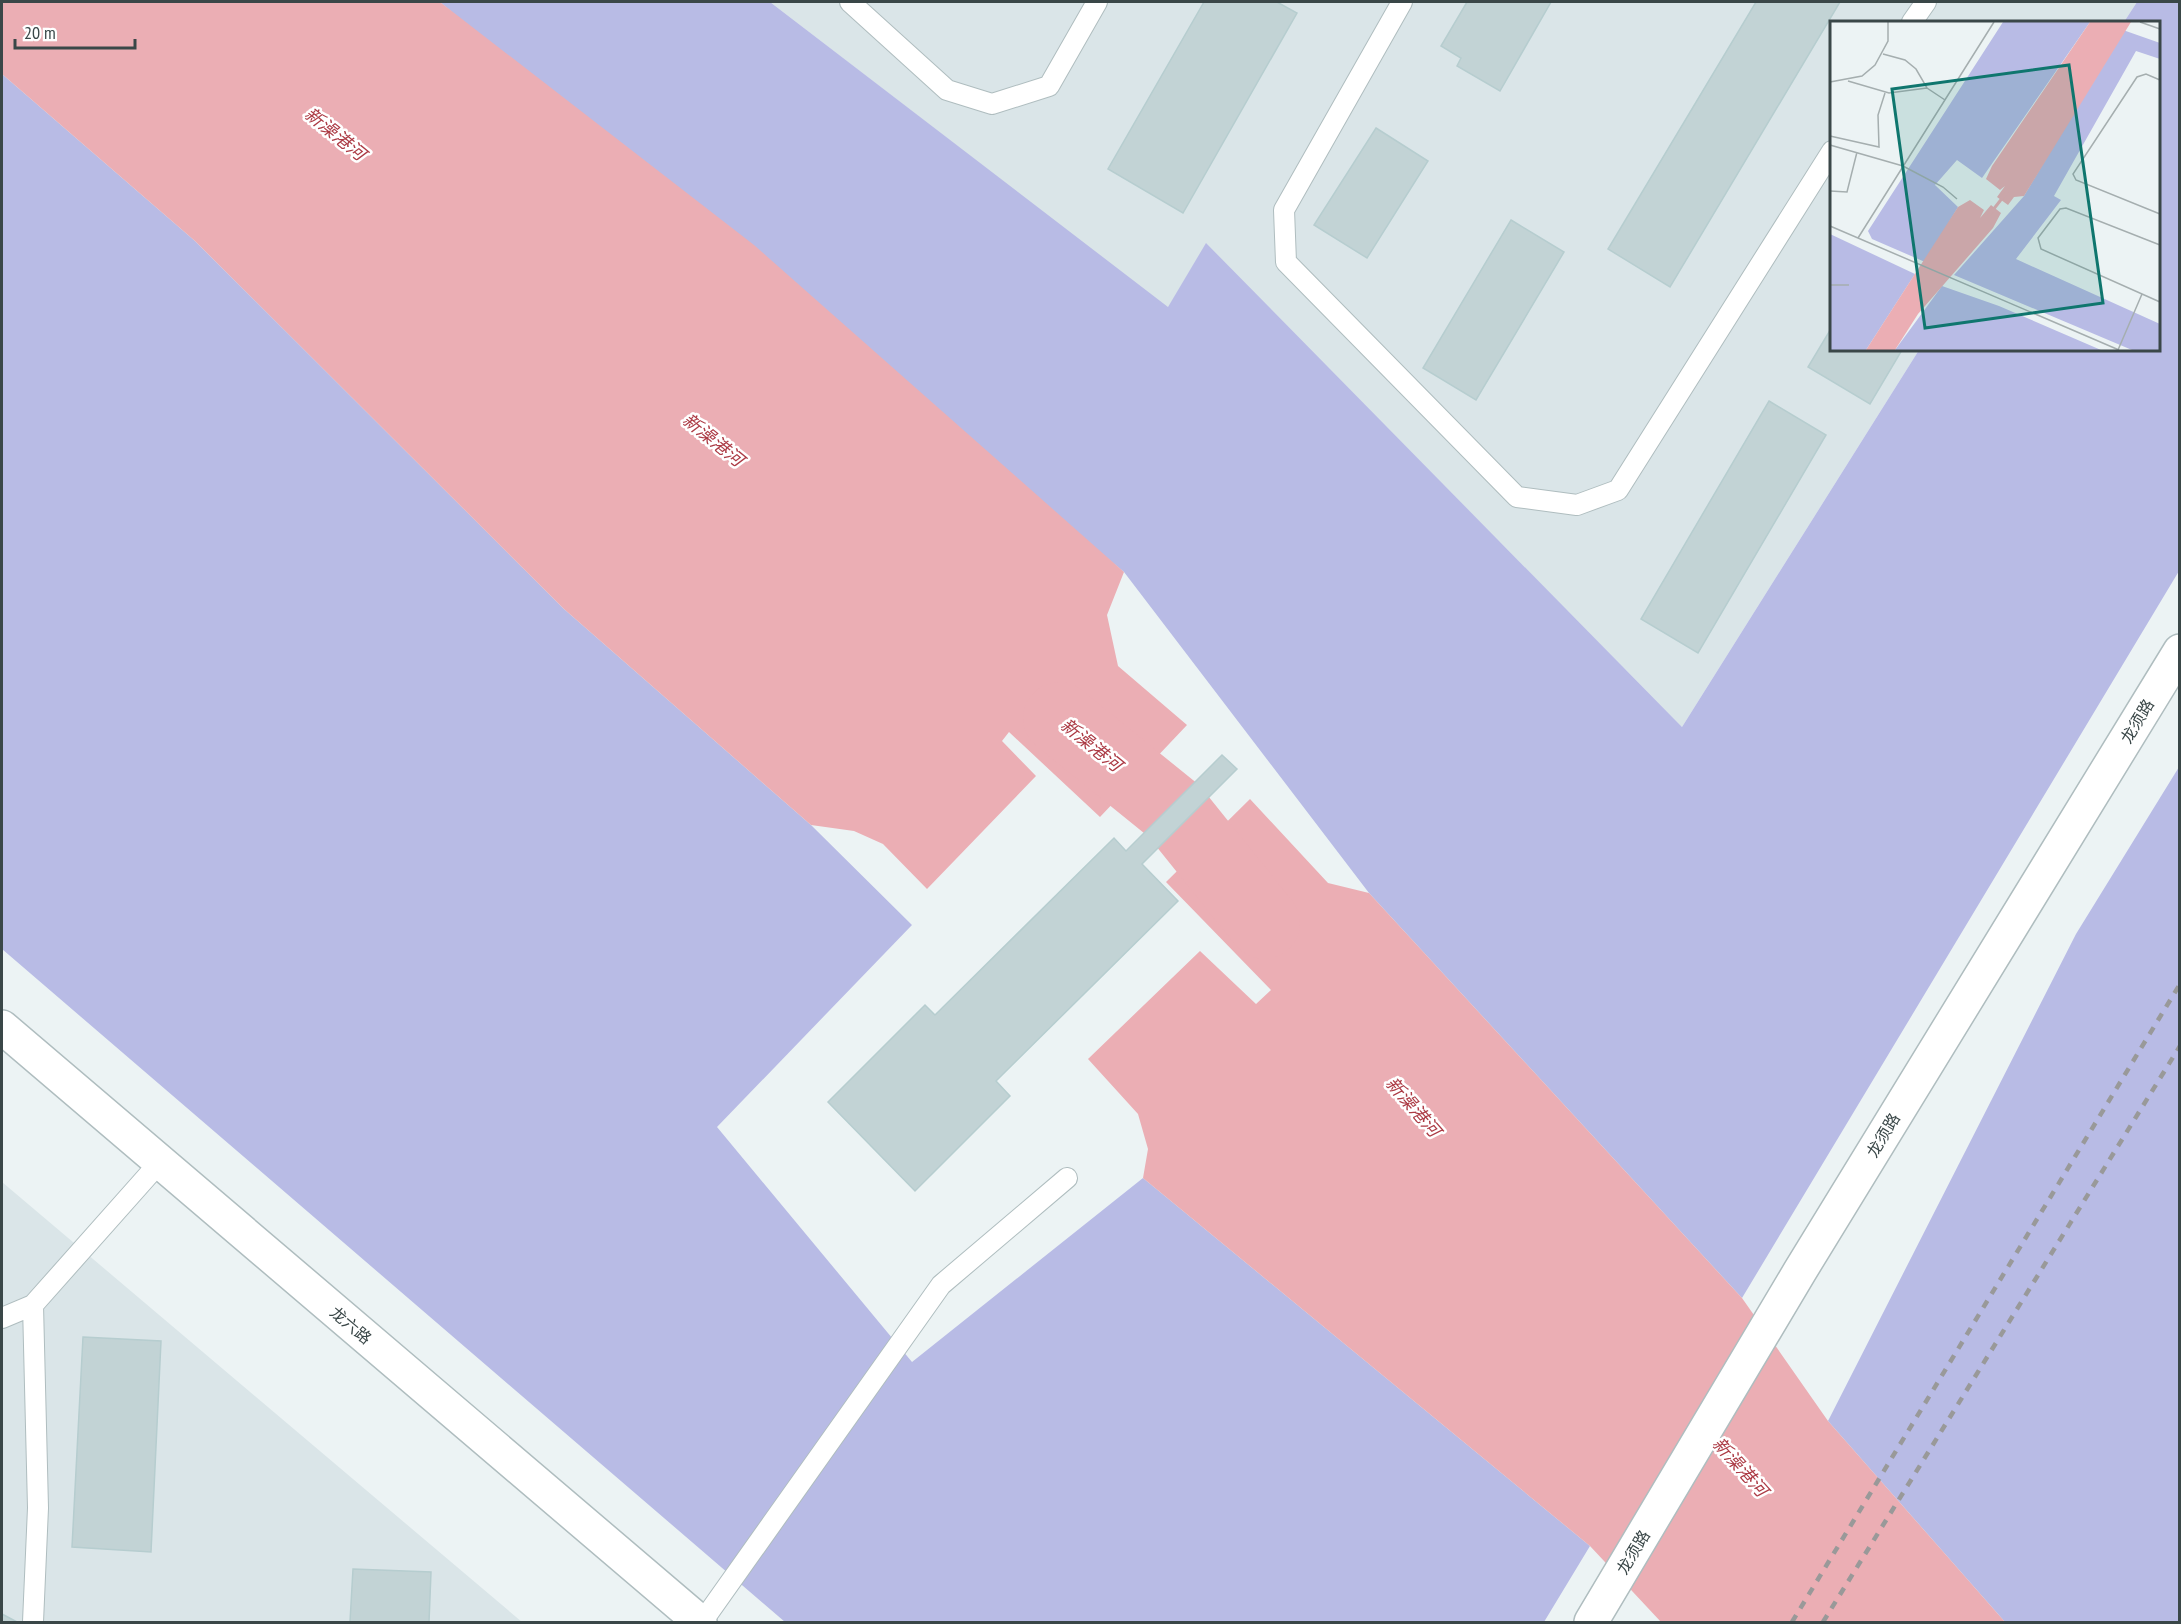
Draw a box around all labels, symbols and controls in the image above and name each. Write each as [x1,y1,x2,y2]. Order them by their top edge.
scale bar [15,12,135,50]
text: 20 m [24,21,56,44]
inset map [1830,21,2160,351]
water label: 新澡港河 [300,102,373,167]
water label: 新澡港河 [678,408,751,473]
street label: 龙须路 [2116,695,2158,747]
water label: 新澡港河 [1056,713,1129,778]
water label: 新澡港河 [1381,1072,1448,1144]
street label: 龙须路 [1862,1109,1904,1161]
street label: 龙六路 [326,1302,376,1348]
water label: 新澡港河 [1708,1432,1775,1503]
street label: 龙须路 [1612,1526,1654,1578]

